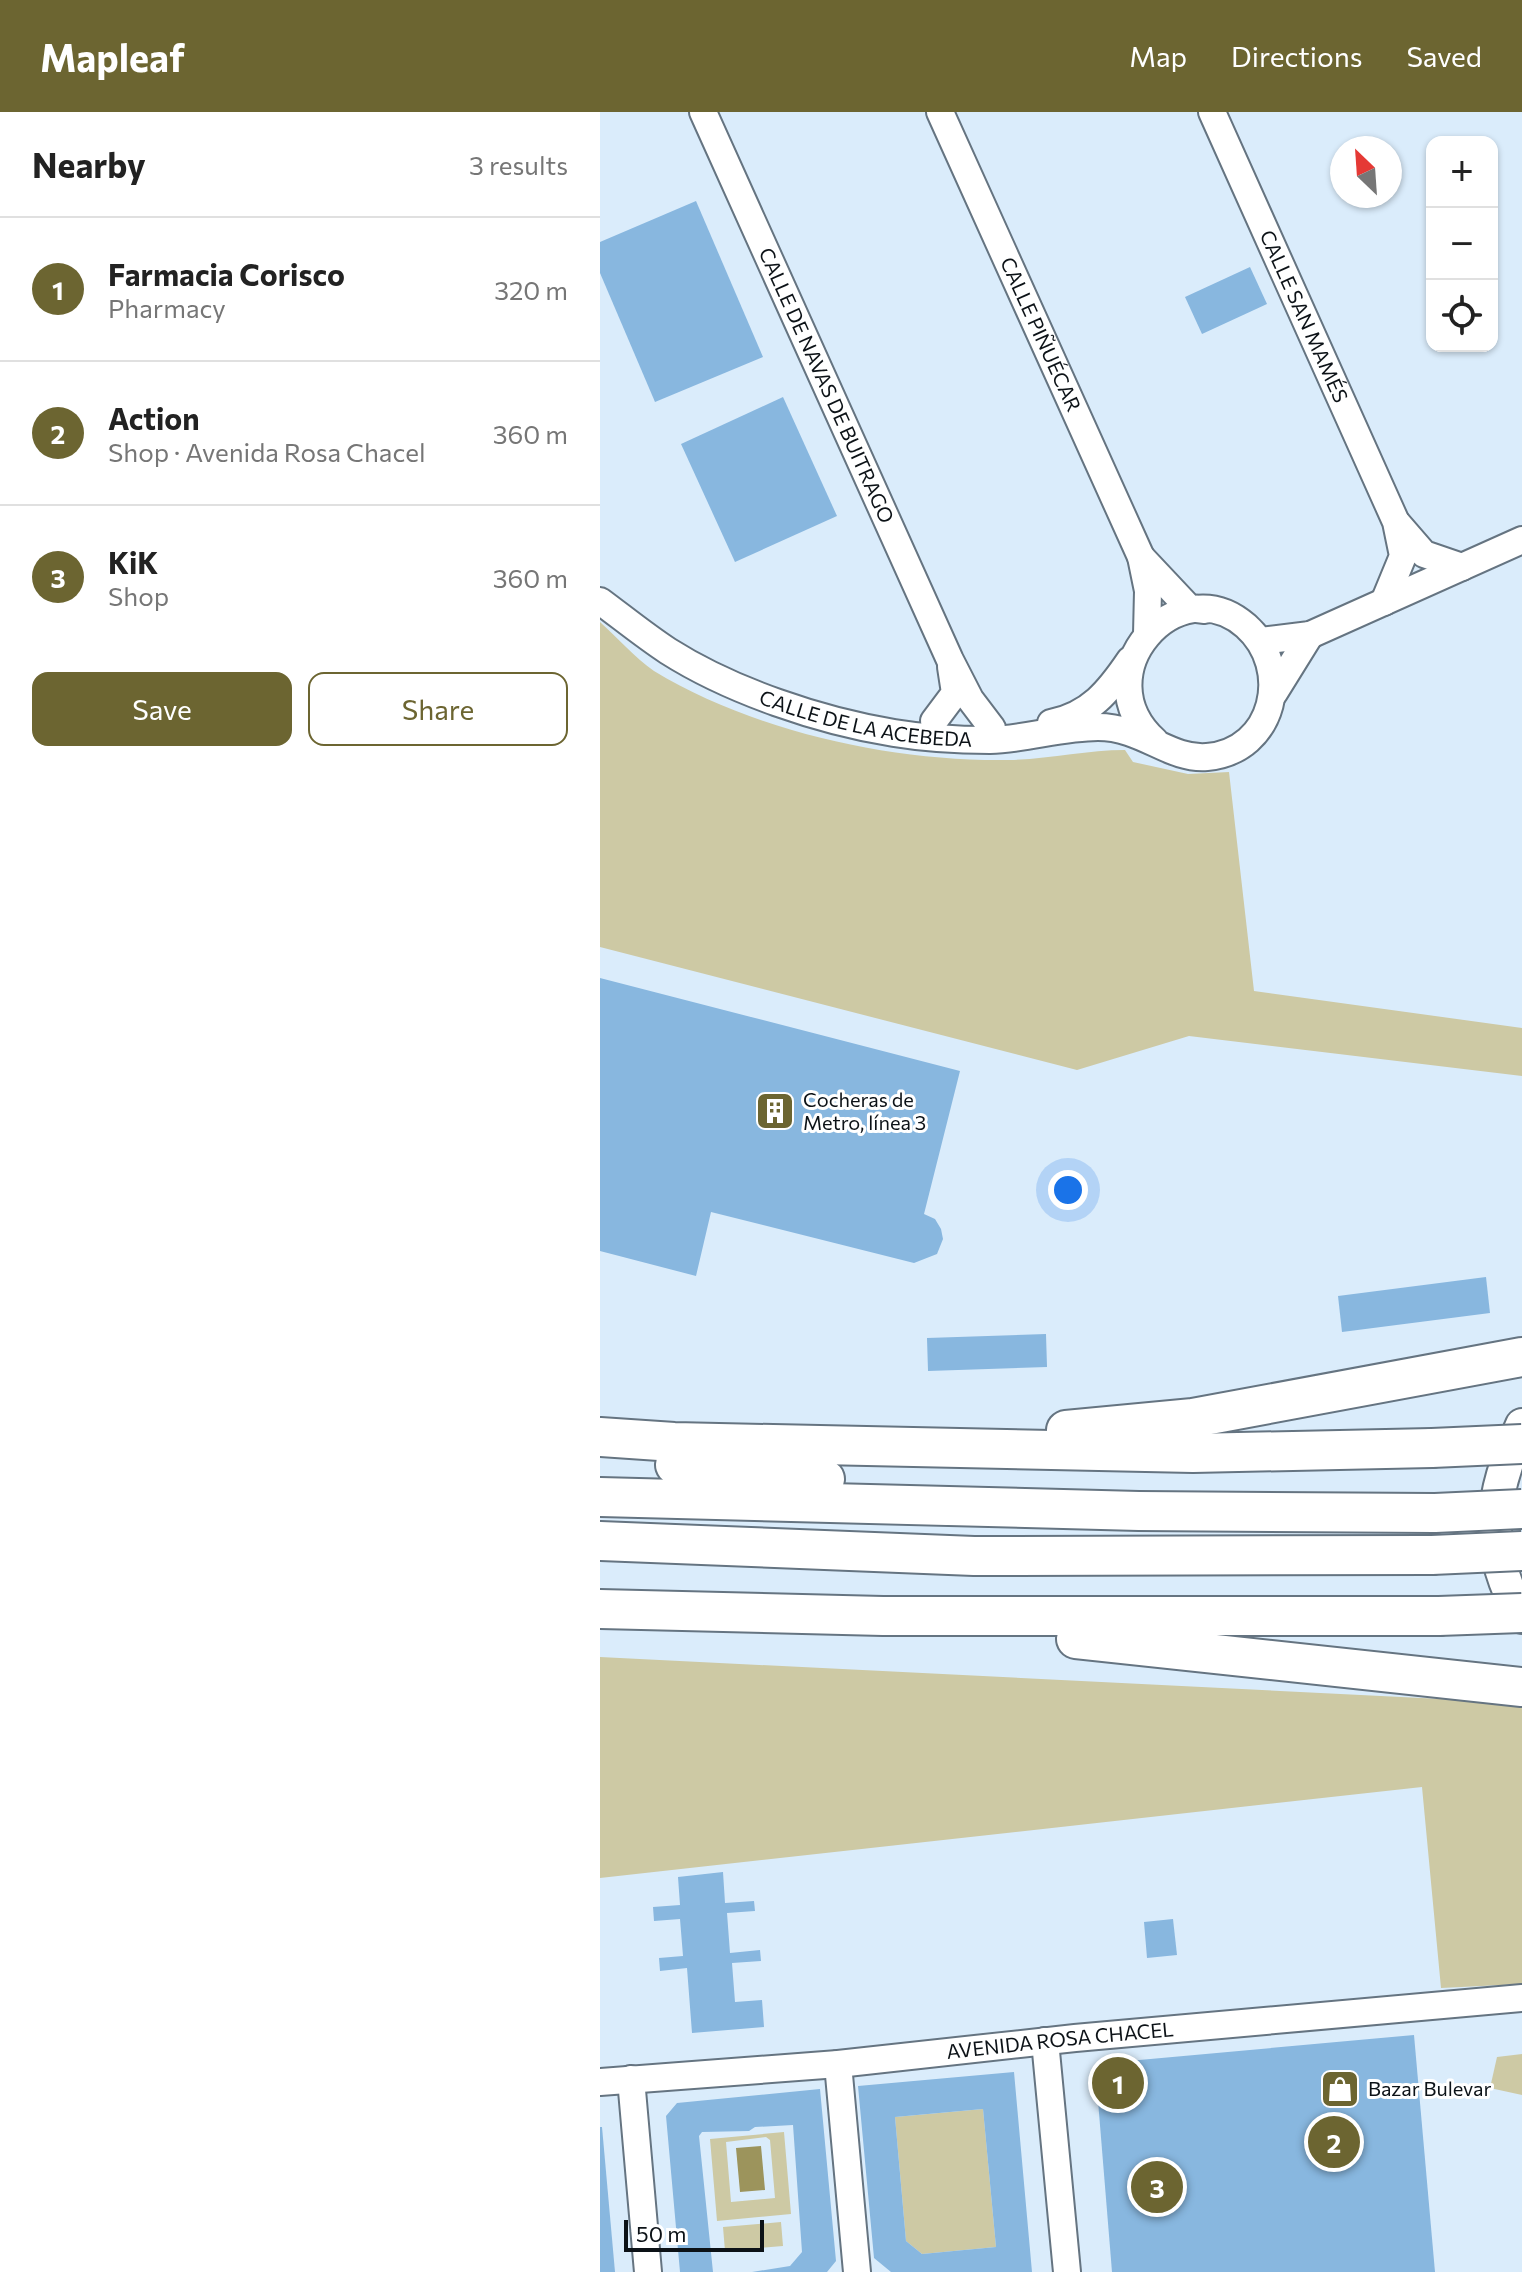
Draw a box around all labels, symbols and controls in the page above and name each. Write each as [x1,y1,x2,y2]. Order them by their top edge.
text: Mapleaf [40,33,185,80]
text: Map [1129,39,1187,73]
text: Directions [1231,39,1362,73]
text: Saved [1406,39,1482,73]
north arrow [1330,136,1402,208]
map controls [1426,136,1498,352]
button: + [1426,136,1498,208]
text: Nearby [32,143,146,185]
text: 3 results [469,149,568,180]
button: − [1426,208,1498,280]
street label: CALLE SAN MAMÉS [1256,226,1354,406]
street label: CALLE DE NAVAS DE BUITRAGO [755,244,900,527]
street label: CALLE PIÑUÉCAR [996,253,1087,415]
text: Farmacia Corisco [108,255,345,292]
text: 1 [52,274,64,305]
text: 320 m [494,274,568,305]
button: locate [1426,280,1498,352]
text: Pharmacy [108,292,226,323]
text: Action [108,399,200,436]
text: 2 [51,418,65,449]
text: 360 m [493,418,568,449]
text: Shop · Avenida Rosa Chacel [108,436,426,467]
text: KiK [108,543,158,580]
text: 3 [50,562,66,593]
text: 360 m [493,562,568,593]
text: Shop [108,580,169,611]
button: Save [32,672,292,746]
button: Share [308,672,568,746]
street label: CALLE DE LA ACEBEDA [756,684,973,751]
place label: Cocheras de Metro, línea 3 [803,1087,926,1134]
building icon: Cocheras de Metro, línea 3 [754,1090,796,1132]
your location [1048,1170,1088,1210]
street label: AVENIDA ROSA CHACEL [945,2016,1175,2063]
pin: 1 [1092,2053,1144,2113]
shop icon: Bazar Bulevar [1319,2068,1361,2110]
place label: Bazar Bulevar [1368,2076,1492,2100]
pin: 2 [1308,2112,1360,2172]
pin: 3 [1131,2157,1183,2217]
scale bar [624,2216,764,2252]
text: 50 m [636,2220,686,2247]

